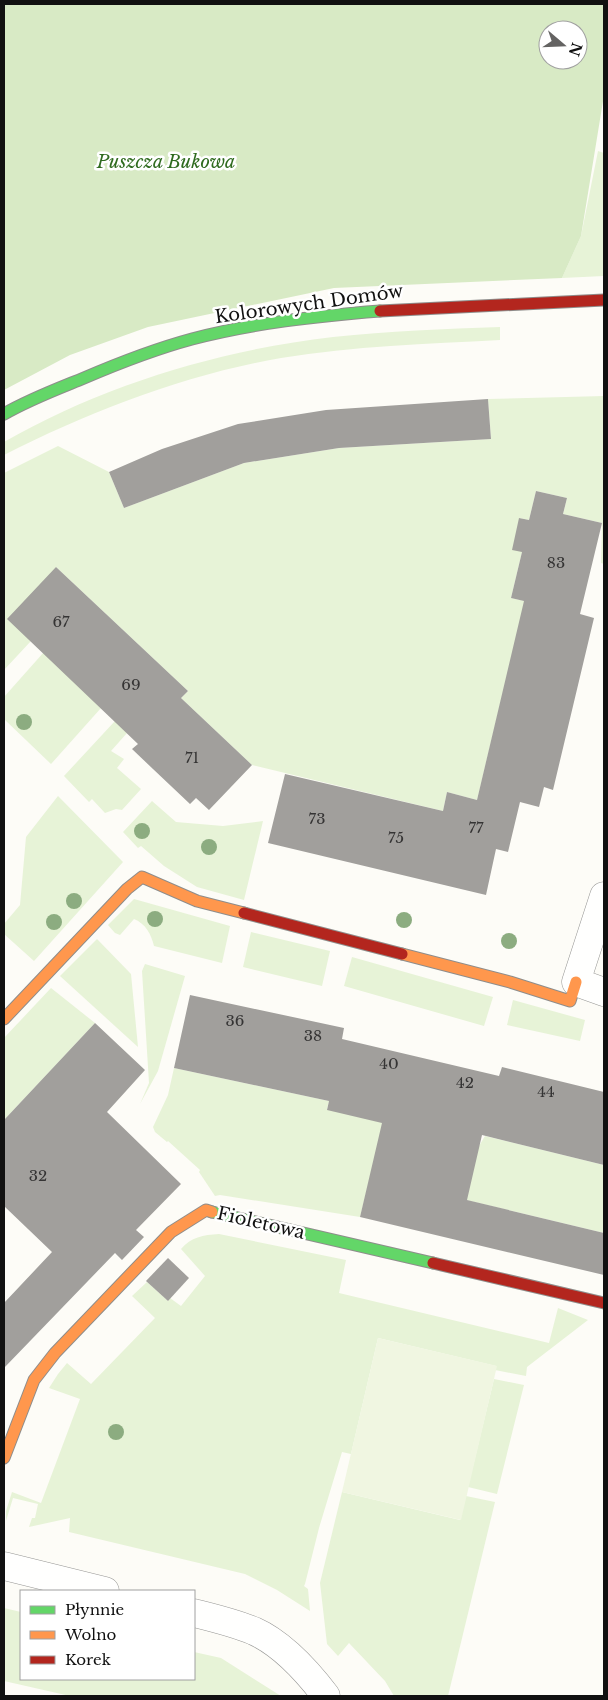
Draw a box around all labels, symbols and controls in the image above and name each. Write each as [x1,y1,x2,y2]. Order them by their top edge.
north arrow [538,20,588,70]
text: N [565,40,586,58]
park label: Puszcza Bukowa [96,151,235,173]
street label: Kolorowych Domów [213,280,405,328]
house number: 83 [547,553,565,572]
house number: 67 [52,612,70,631]
house number: 69 [121,675,141,694]
house number: 71 [185,748,199,767]
house number: 73 [309,809,325,828]
house number: 77 [468,818,484,837]
house number: 75 [388,828,404,847]
house number: 36 [226,1011,244,1030]
house number: 38 [304,1026,322,1045]
house number: 40 [379,1054,399,1073]
house number: 42 [456,1073,474,1092]
house number: 44 [537,1082,555,1101]
house number: 32 [29,1166,47,1185]
street label: Fioletowa [215,1202,307,1244]
legend [20,1590,195,1680]
text: Płynnie [65,1600,124,1619]
text: Wolno [64,1625,116,1644]
text: Korek [65,1650,112,1669]

